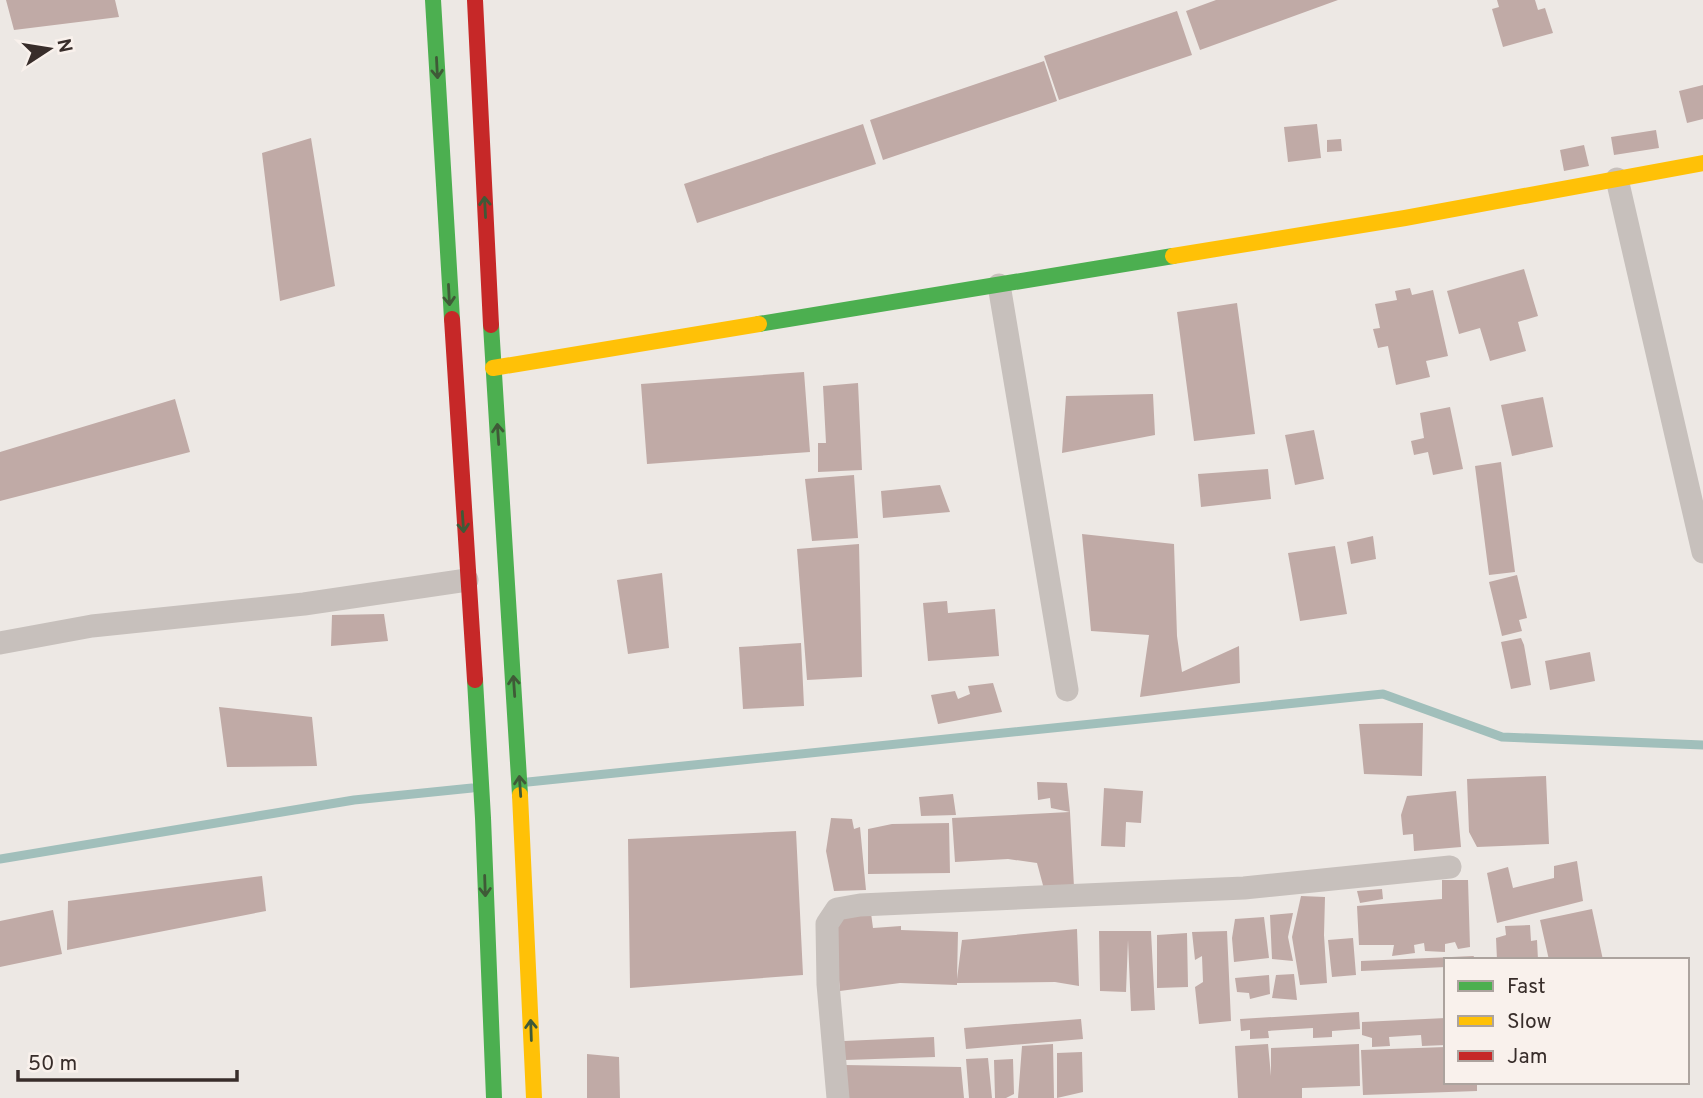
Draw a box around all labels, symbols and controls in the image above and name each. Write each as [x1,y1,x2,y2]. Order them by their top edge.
north arrow [14,14,84,84]
text: N [51,37,77,55]
one-way arrow [430,56,443,79]
one-way arrow [479,196,492,219]
one-way arrow [443,283,456,306]
one-way arrow [491,423,504,446]
one-way arrow [457,511,470,533]
one-way arrow [507,675,520,698]
one-way arrow [514,775,527,798]
one-way arrow [479,874,492,897]
legend [1444,958,1689,1084]
text: Fast [1507,974,1546,1001]
text: Slow [1507,1009,1552,1036]
one-way arrow [524,1019,537,1042]
scale bar [18,1038,236,1082]
text: Jam [1507,1044,1548,1071]
text: 50 m [28,1051,77,1078]

